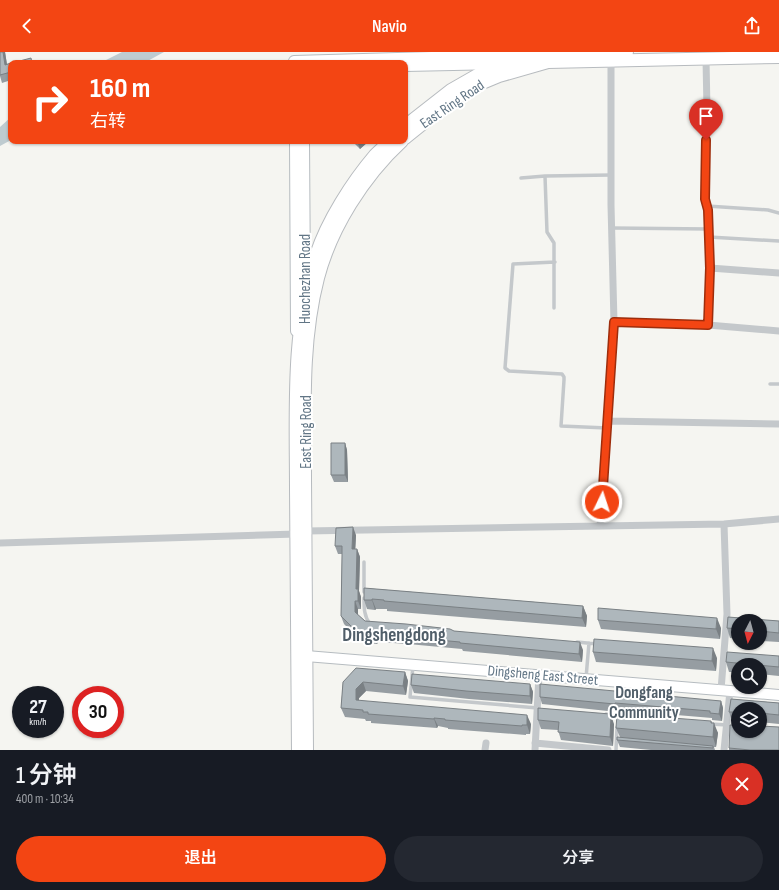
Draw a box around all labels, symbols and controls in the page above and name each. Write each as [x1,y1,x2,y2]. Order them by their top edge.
icon: back [16,15,38,37]
icon: share [741,15,763,37]
text: Navio [372,16,407,37]
text: 160 m [90,72,150,105]
icon: right [24,76,76,128]
street label: East Ring Road [416,76,488,133]
pin [689,99,723,140]
icon: arrive [695,105,717,127]
text: 右转 [90,111,126,132]
street label: Huochezhan Road [296,234,315,324]
street label: East Ring Road [297,395,316,469]
position arrow [581,481,623,523]
north arrow [731,614,767,650]
map controls [731,614,767,738]
district label: Dingshengdong [342,624,446,647]
button: search [731,658,767,694]
street label: Dingsheng East Street [487,661,599,690]
district label: Dongfang Community [609,683,679,723]
speed limit sign: 30 [72,686,124,738]
text: 27 [29,695,47,719]
button: layers [731,702,767,738]
text: km/h [29,716,47,728]
text: 1 分钟 [16,761,77,790]
button: close [721,763,763,805]
text: 400 m · 10:34 [16,791,74,807]
button: 退出 [16,836,386,882]
button: 分享 [394,836,763,882]

